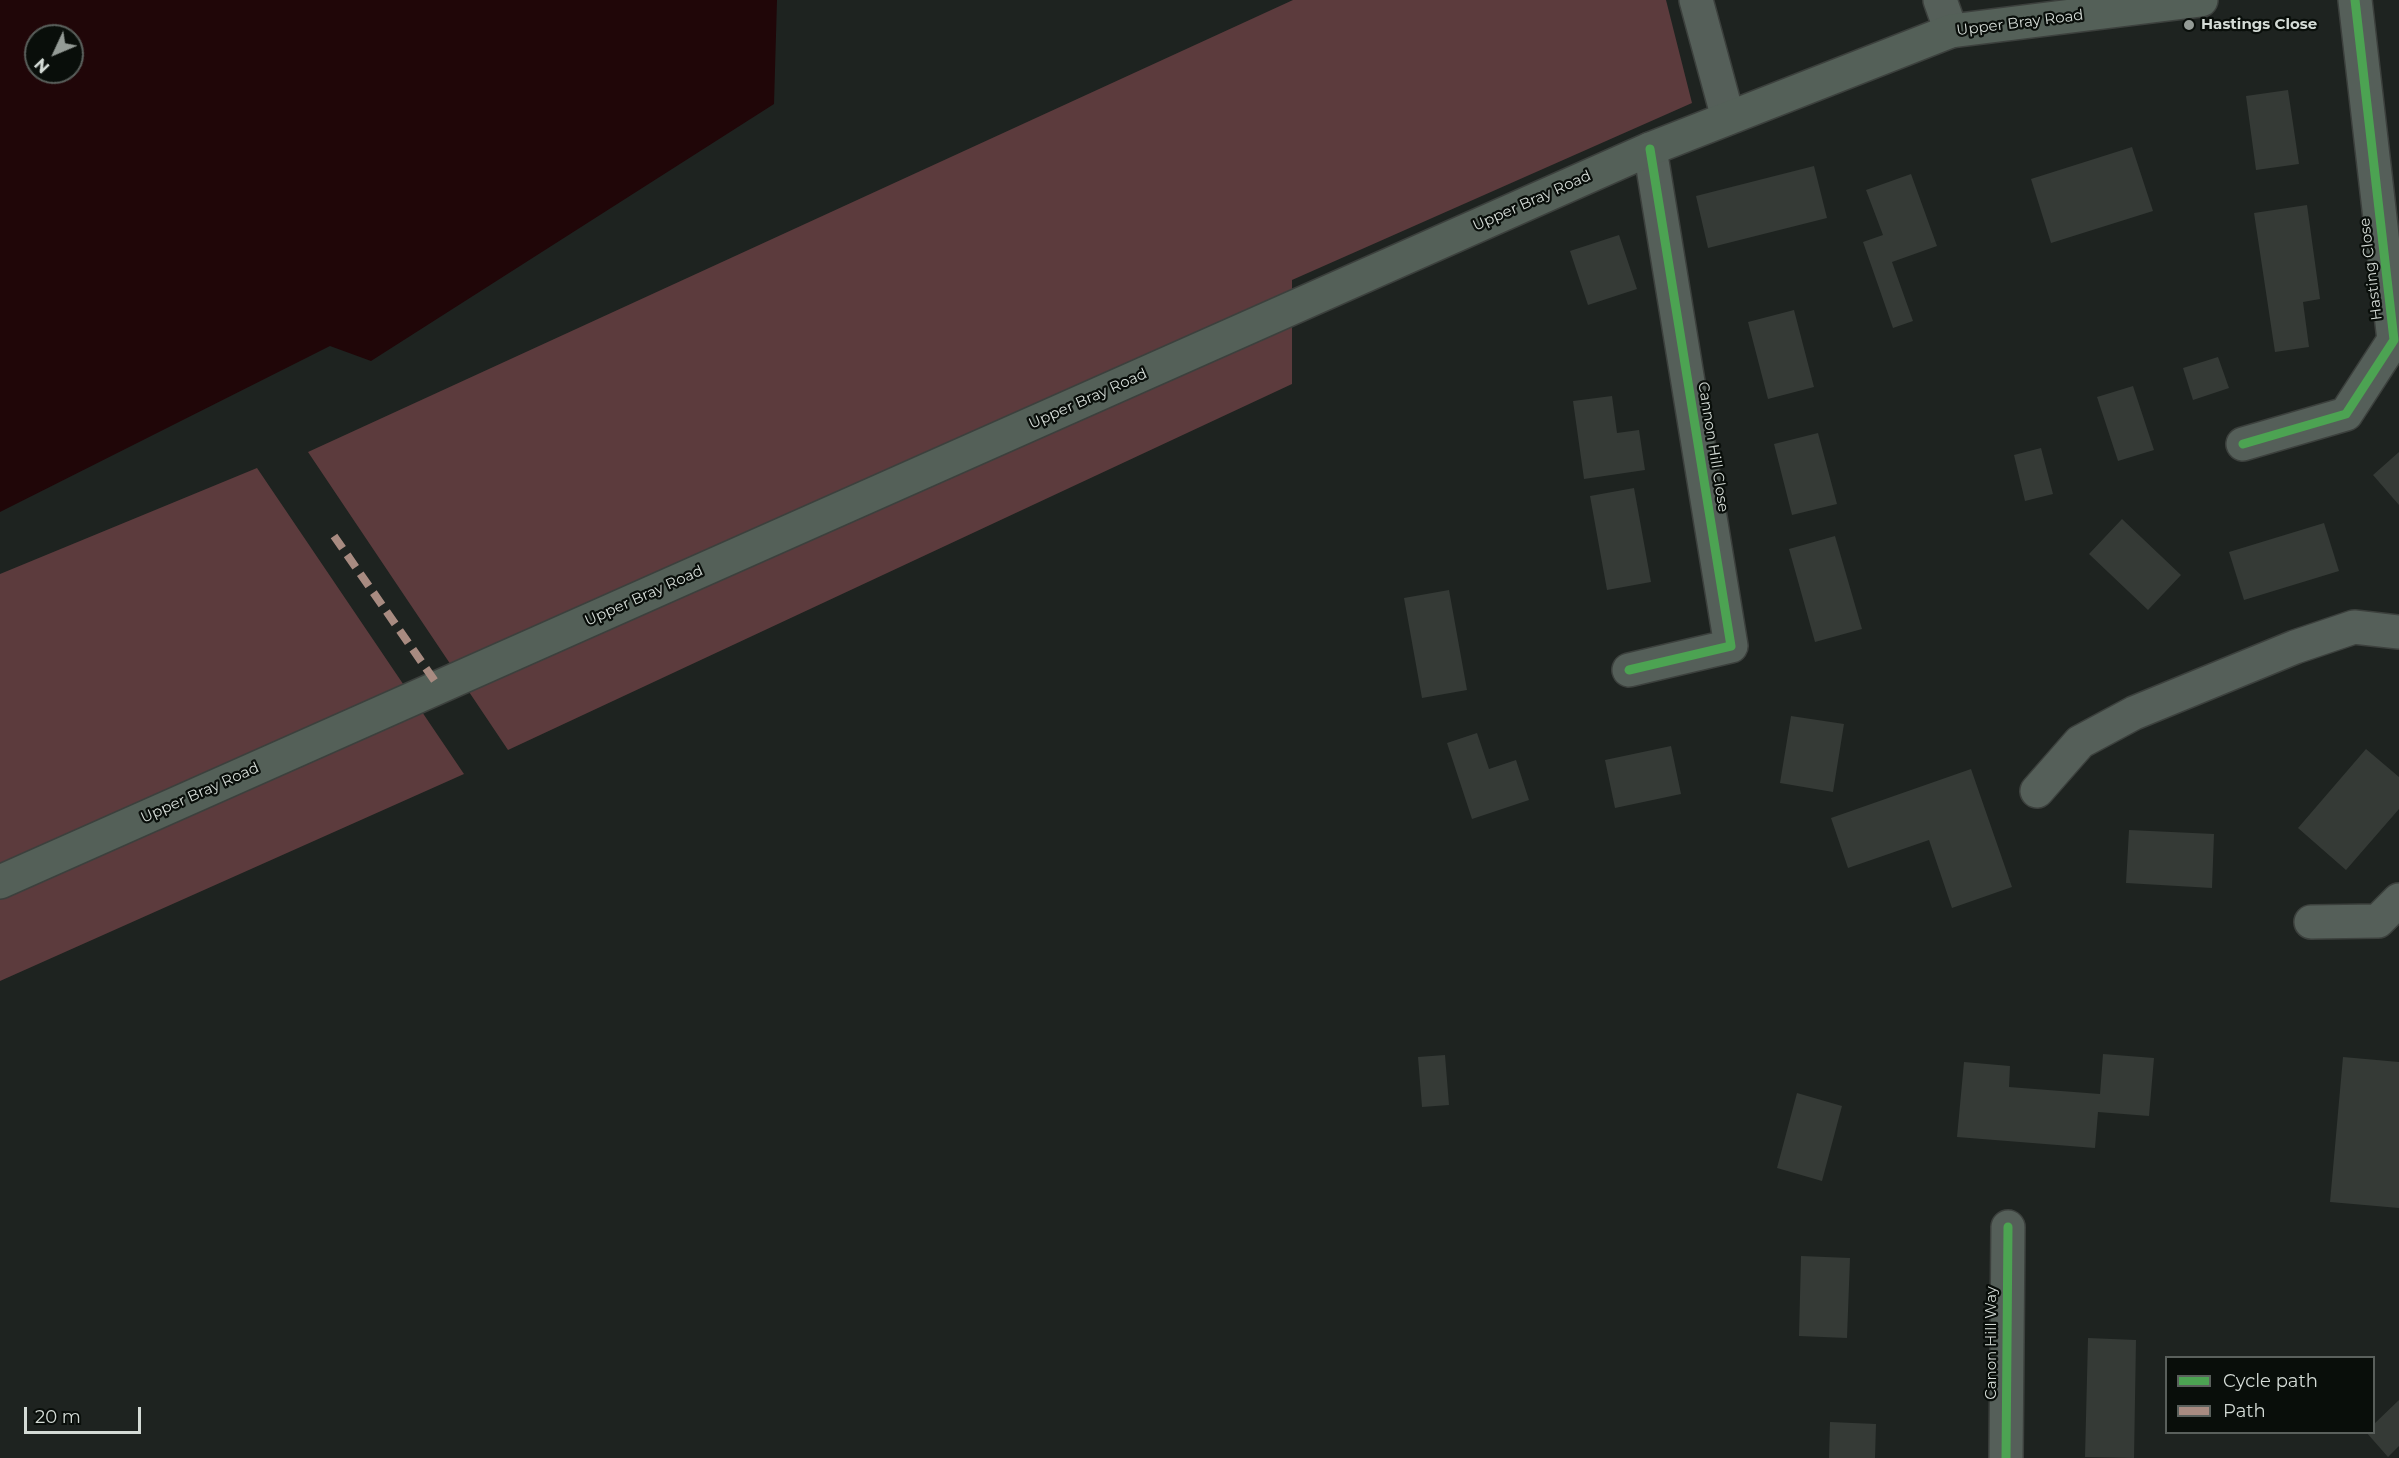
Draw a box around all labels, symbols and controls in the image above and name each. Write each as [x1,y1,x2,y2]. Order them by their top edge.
street label: Upper Bray Road [1955,6,2085,40]
place label: Hastings Close [2201,16,2317,34]
marker: Hastings Close [2182,18,2196,32]
north arrow [24,24,84,84]
text: N [31,54,53,77]
street label: Upper Bray Road [1470,167,1594,235]
street label: Hasting Close [2356,217,2386,321]
street label: Upper Bray Road [1026,365,1150,433]
street label: Cannon Hill Close [1694,380,1732,514]
street label: Upper Bray Road [582,562,706,630]
street label: Upper Bray Road [138,759,262,827]
street label: Canon Hill Way [1983,1286,2001,1400]
legend [2165,1356,2375,1434]
text: Cycle path [2223,1370,2318,1392]
scale bar [27,1395,144,1433]
text: Path [2223,1400,2266,1422]
text: 20 m [35,1406,81,1428]

